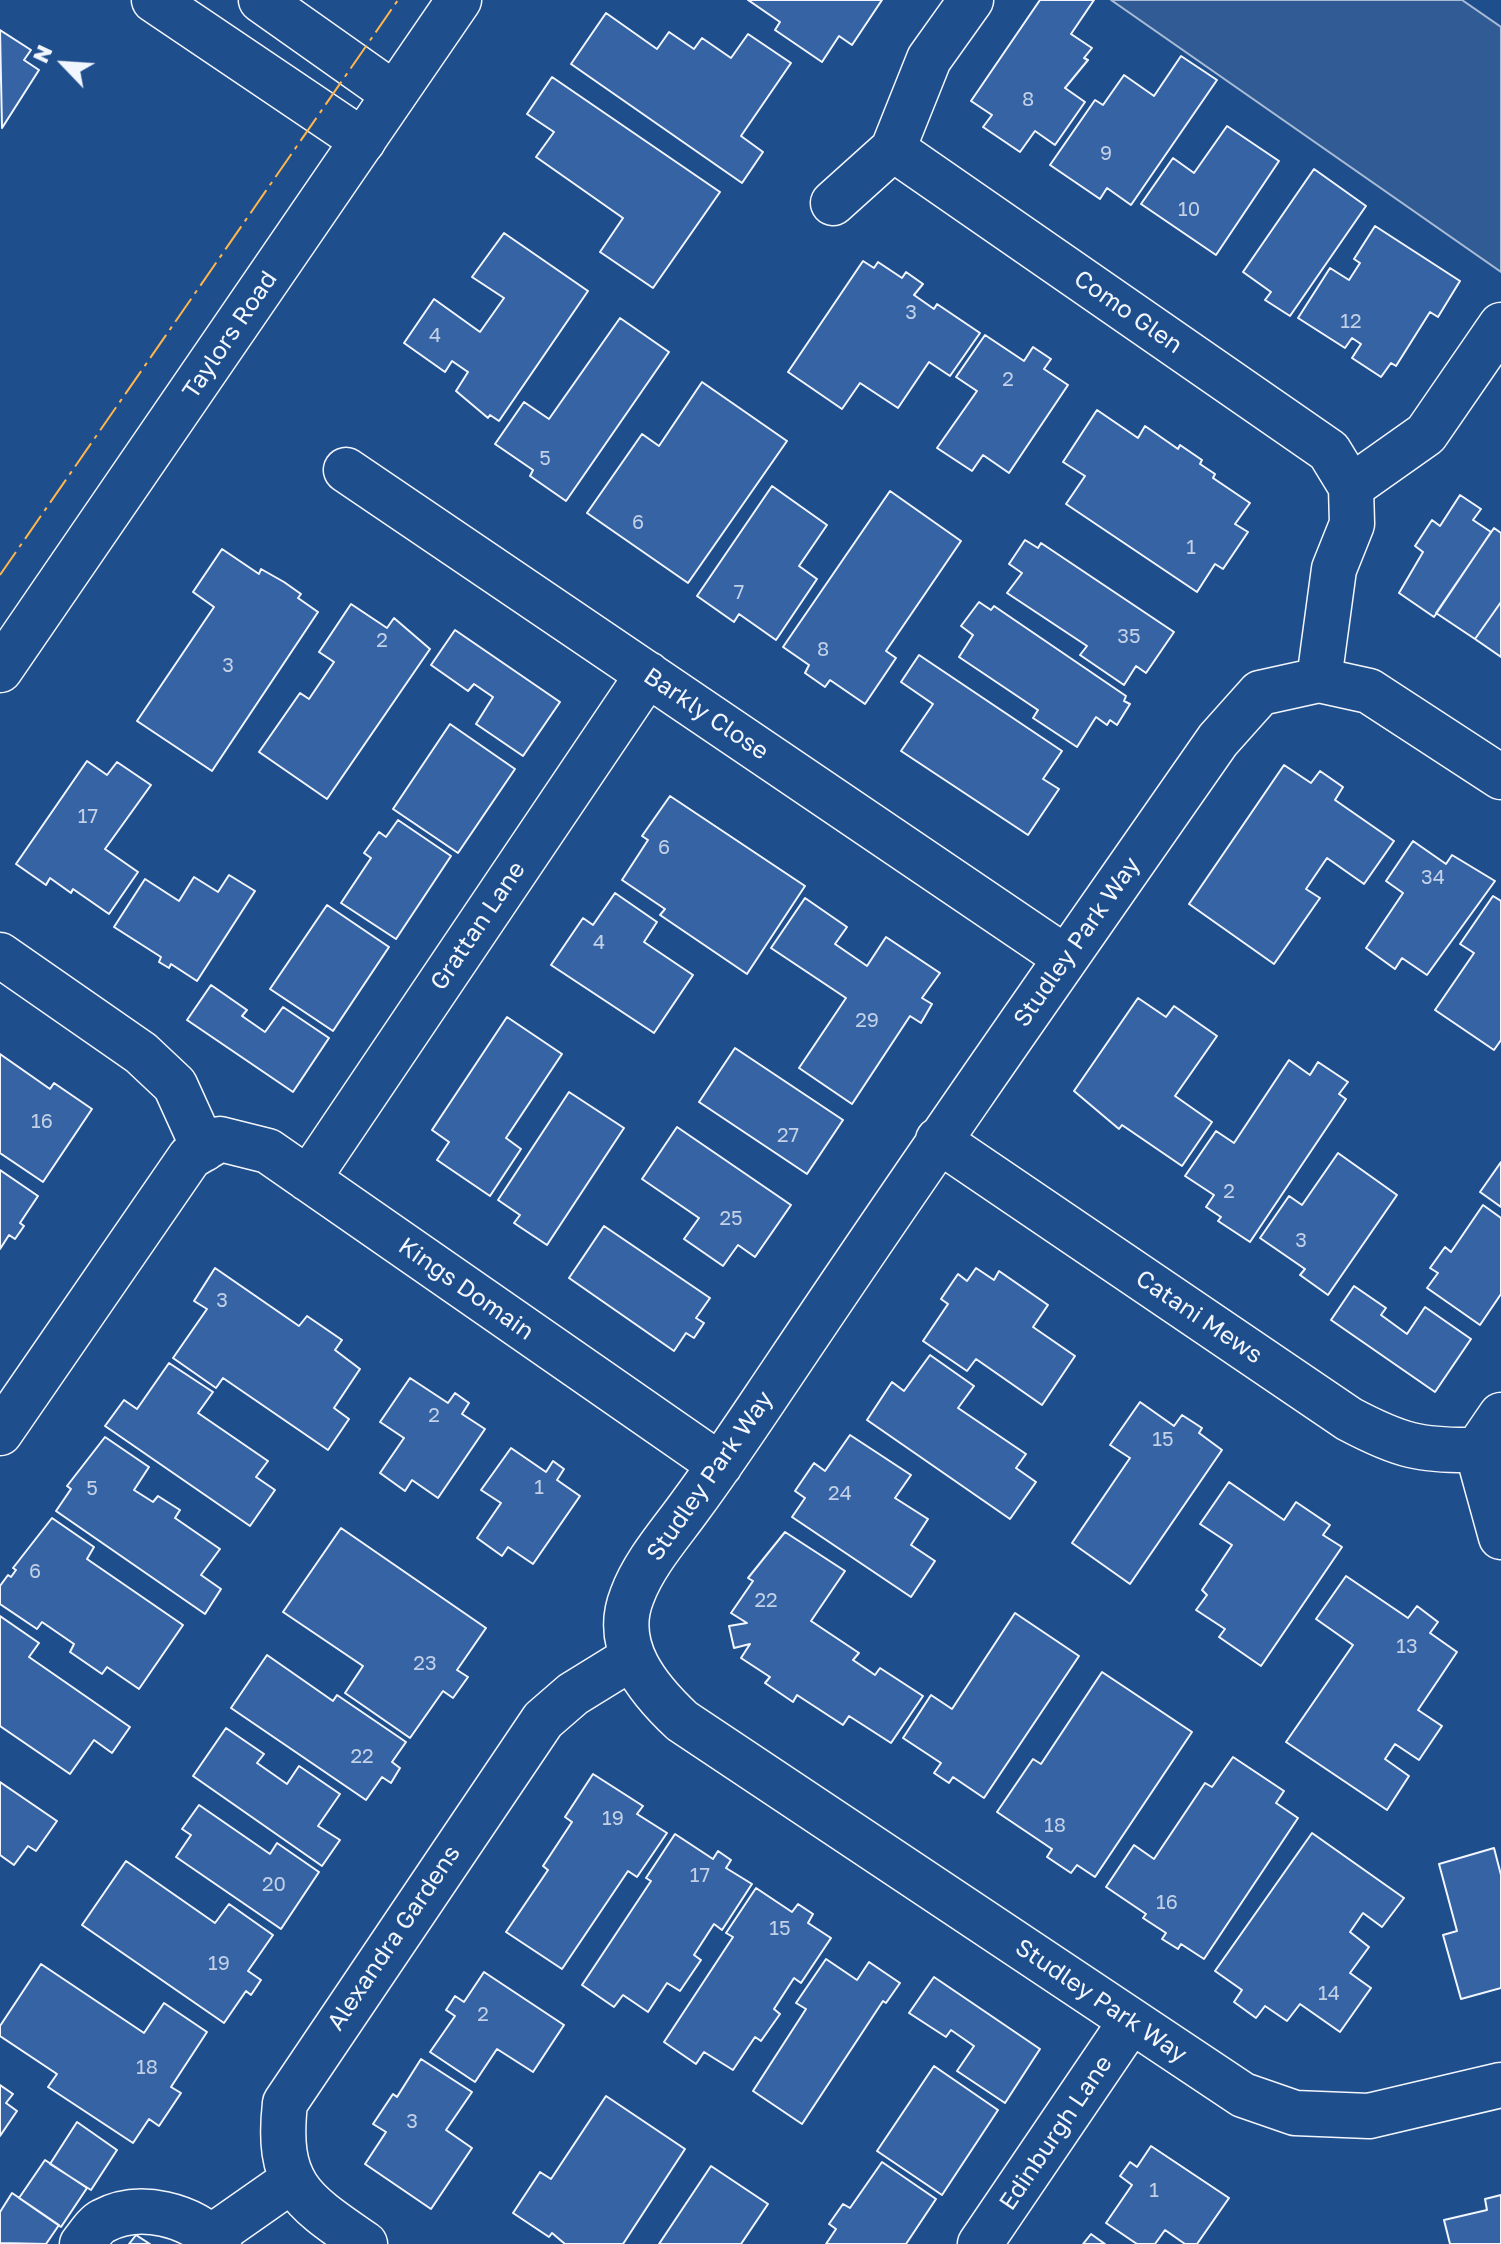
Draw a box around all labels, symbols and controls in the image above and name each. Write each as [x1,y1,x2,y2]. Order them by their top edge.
north arrow [24,24,104,104]
text: N [26,40,58,67]
house number: 8 [1022,88,1034,112]
house number: 9 [1100,142,1112,166]
house number: 10 [1178,198,1200,222]
street label: Como Glen [1068,264,1188,360]
street label: Taylors Road [177,266,283,404]
house number: 3 [905,301,917,325]
house number: 12 [1340,310,1362,334]
house number: 4 [429,324,441,348]
house number: 2 [1002,368,1014,392]
house number: 5 [539,447,551,471]
house number: 6 [632,511,644,535]
house number: 1 [1186,536,1196,560]
house number: 7 [734,581,744,605]
house number: 35 [1117,625,1141,649]
house number: 2 [376,629,388,653]
house number: 8 [817,638,829,662]
house number: 3 [222,654,234,678]
street label: Barkly Close [638,662,774,766]
house number: 17 [78,805,98,829]
house number: 6 [658,836,670,860]
street label: Studley Park Way [1008,852,1146,1032]
street label: Grattan Lane [424,856,532,996]
house number: 34 [1421,866,1445,890]
house number: 4 [593,931,605,955]
house number: 29 [855,1009,879,1033]
house number: 16 [31,1110,53,1134]
house number: 27 [777,1124,799,1148]
house number: 2 [1223,1180,1235,1204]
house number: 25 [719,1207,743,1231]
house number: 3 [1295,1229,1307,1253]
street label: Kings Domain [393,1232,539,1346]
street label: Catani Mews [1130,1264,1268,1370]
house number: 3 [216,1289,228,1313]
street label: Studley Park Way [641,1386,779,1566]
house number: 2 [428,1404,440,1428]
house number: 15 [1152,1428,1174,1452]
house number: 1 [534,1476,544,1500]
house number: 5 [86,1477,98,1501]
house number: 24 [828,1482,852,1506]
house number: 6 [29,1560,41,1584]
house number: 22 [754,1589,778,1613]
house number: 13 [1396,1635,1418,1659]
house number: 23 [413,1652,437,1676]
house number: 22 [350,1745,374,1769]
house number: 19 [602,1807,624,1831]
house number: 18 [1044,1814,1066,1838]
street label: Alexandra Gardens [321,1840,467,2036]
house number: 17 [690,1864,710,1888]
house number: 20 [262,1873,286,1897]
house number: 16 [1156,1891,1178,1915]
house number: 15 [769,1917,791,1941]
street label: Studley Park Way [1010,1933,1192,2069]
house number: 19 [208,1952,230,1976]
house number: 14 [1318,1982,1340,2006]
house number: 2 [477,2003,489,2027]
street label: Edinburgh Lane [994,2050,1118,2216]
house number: 18 [136,2056,158,2080]
house number: 3 [406,2110,418,2134]
house number: 1 [1149,2179,1159,2203]

